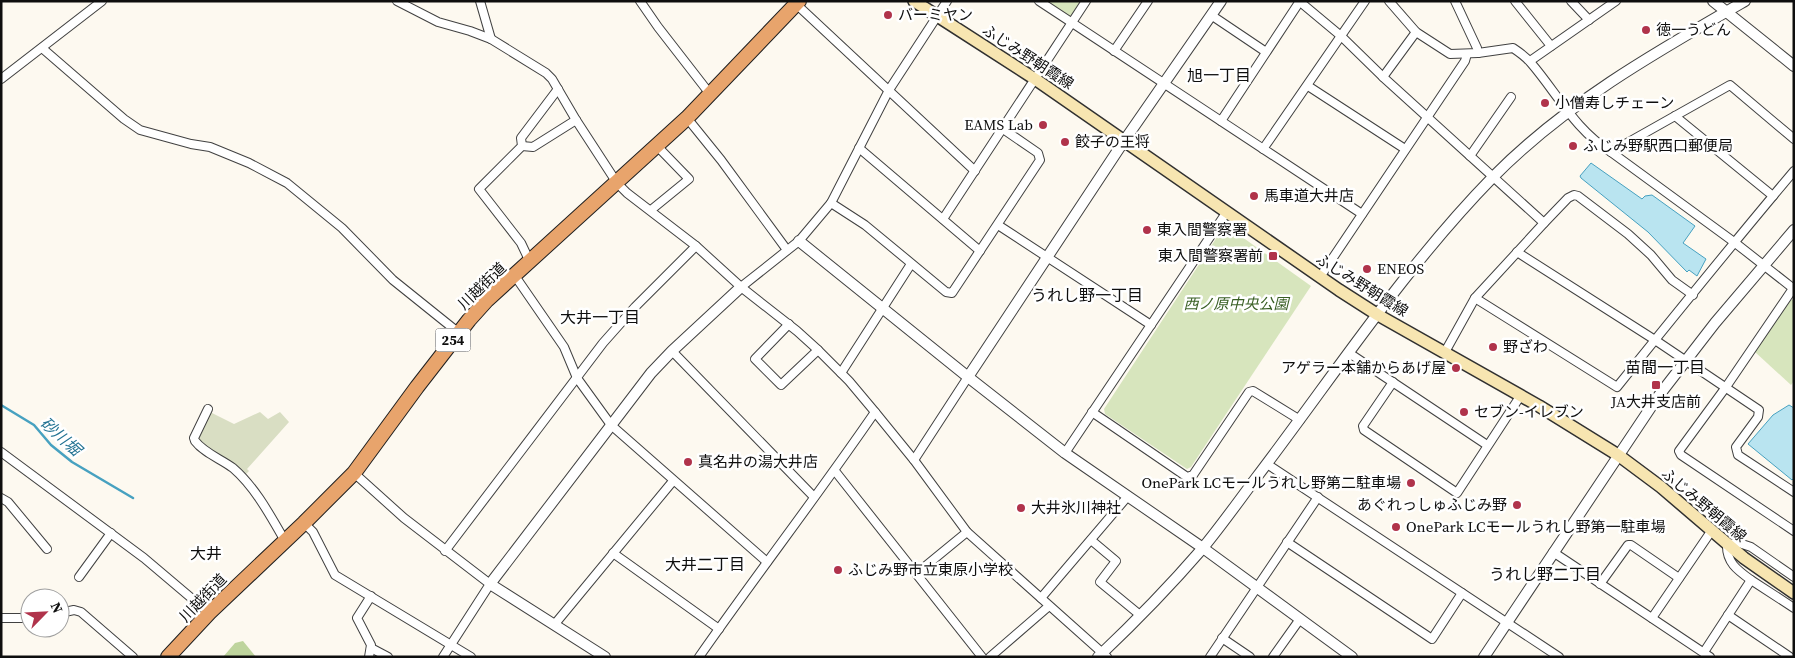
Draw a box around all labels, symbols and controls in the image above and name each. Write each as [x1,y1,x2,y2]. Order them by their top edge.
place label: バーミヤン [898,4,973,25]
marker: バーミヤン [882,9,894,21]
street label: ふじみ野朝霞線 [979,19,1078,94]
place label: 徳一うどん [1656,19,1731,40]
marker: 徳一うどん [1640,24,1652,36]
district label: 旭一丁目 [1187,64,1251,86]
place label: 小僧寿しチェーン [1555,92,1674,113]
marker: 小僧寿しチェーン [1539,97,1551,109]
place label: EAMS Lab [964,114,1033,135]
marker: EAMS Lab [1037,119,1049,131]
place label: 餃子の王将 [1075,131,1150,152]
place label: ふじみ野駅西口郵便局 [1583,135,1733,156]
marker: 餃子の王将 [1059,136,1071,148]
marker: ふじみ野駅西口郵便局 [1567,140,1579,152]
place label: 馬車道大井店 [1264,185,1354,206]
marker: 馬車道大井店 [1248,190,1260,202]
place label: 東入間警察署 [1157,219,1247,240]
marker: 東入間警察署 [1141,224,1153,236]
place label: 東入間警察署前 [1158,245,1263,266]
street label: ふじみ野朝霞線 [1312,248,1412,321]
marker: 東入間警察署前 [1267,250,1279,262]
street label: 川越街道 [453,257,511,314]
place label: ENEOS [1377,258,1425,279]
marker: ENEOS [1361,263,1373,275]
district label: うれし野一丁目 [1031,284,1143,306]
park label: 西ノ原中央公園 [1183,293,1290,314]
district label: 大井一丁目 [560,306,640,328]
road number: 254 [436,328,470,352]
place label: 野ざわ [1503,336,1548,357]
marker: 野ざわ [1487,341,1499,353]
district label: 苗間一丁目 [1625,356,1705,378]
place label: アゲラー本舗からあげ屋 [1281,357,1446,378]
marker: アゲラー本舗からあげ屋 [1450,362,1462,374]
marker: JA大井支店前 [1650,379,1662,391]
place label: JA大井支店前 [1610,391,1701,412]
place label: セブン-イレブン [1474,401,1584,422]
marker: セブン-イレブン [1458,406,1470,418]
water label: 砂川堀 [36,412,88,462]
place label: 真名井の湯大井店 [698,451,818,472]
marker: 真名井の湯大井店 [682,456,694,468]
street label: ふじみ野朝霞線 [1657,463,1751,546]
place label: OnePark LCモールうれし野第二駐車場 [1141,472,1401,493]
marker: OnePark LCモールうれし野第二駐車場 [1405,477,1417,489]
place label: あぐれっしゅふじみ野 [1357,494,1507,515]
place label: 大井氷川神社 [1031,497,1121,518]
marker: あぐれっしゅふじみ野 [1511,499,1523,511]
marker: 大井氷川神社 [1015,502,1027,514]
place label: OnePark LCモールうれし野第一駐車場 [1406,516,1666,537]
marker: OnePark LCモールうれし野第一駐車場 [1390,521,1402,533]
district label: 大井 [190,542,222,564]
district label: 大井二丁目 [665,553,745,575]
place label: ふじみ野市立東原小学校 [848,559,1013,580]
district label: うれし野二丁目 [1489,563,1601,585]
marker: ふじみ野市立東原小学校 [832,564,844,576]
street label: 川越街道 [174,569,231,627]
north arrow [20,588,70,638]
text: N [46,599,68,616]

